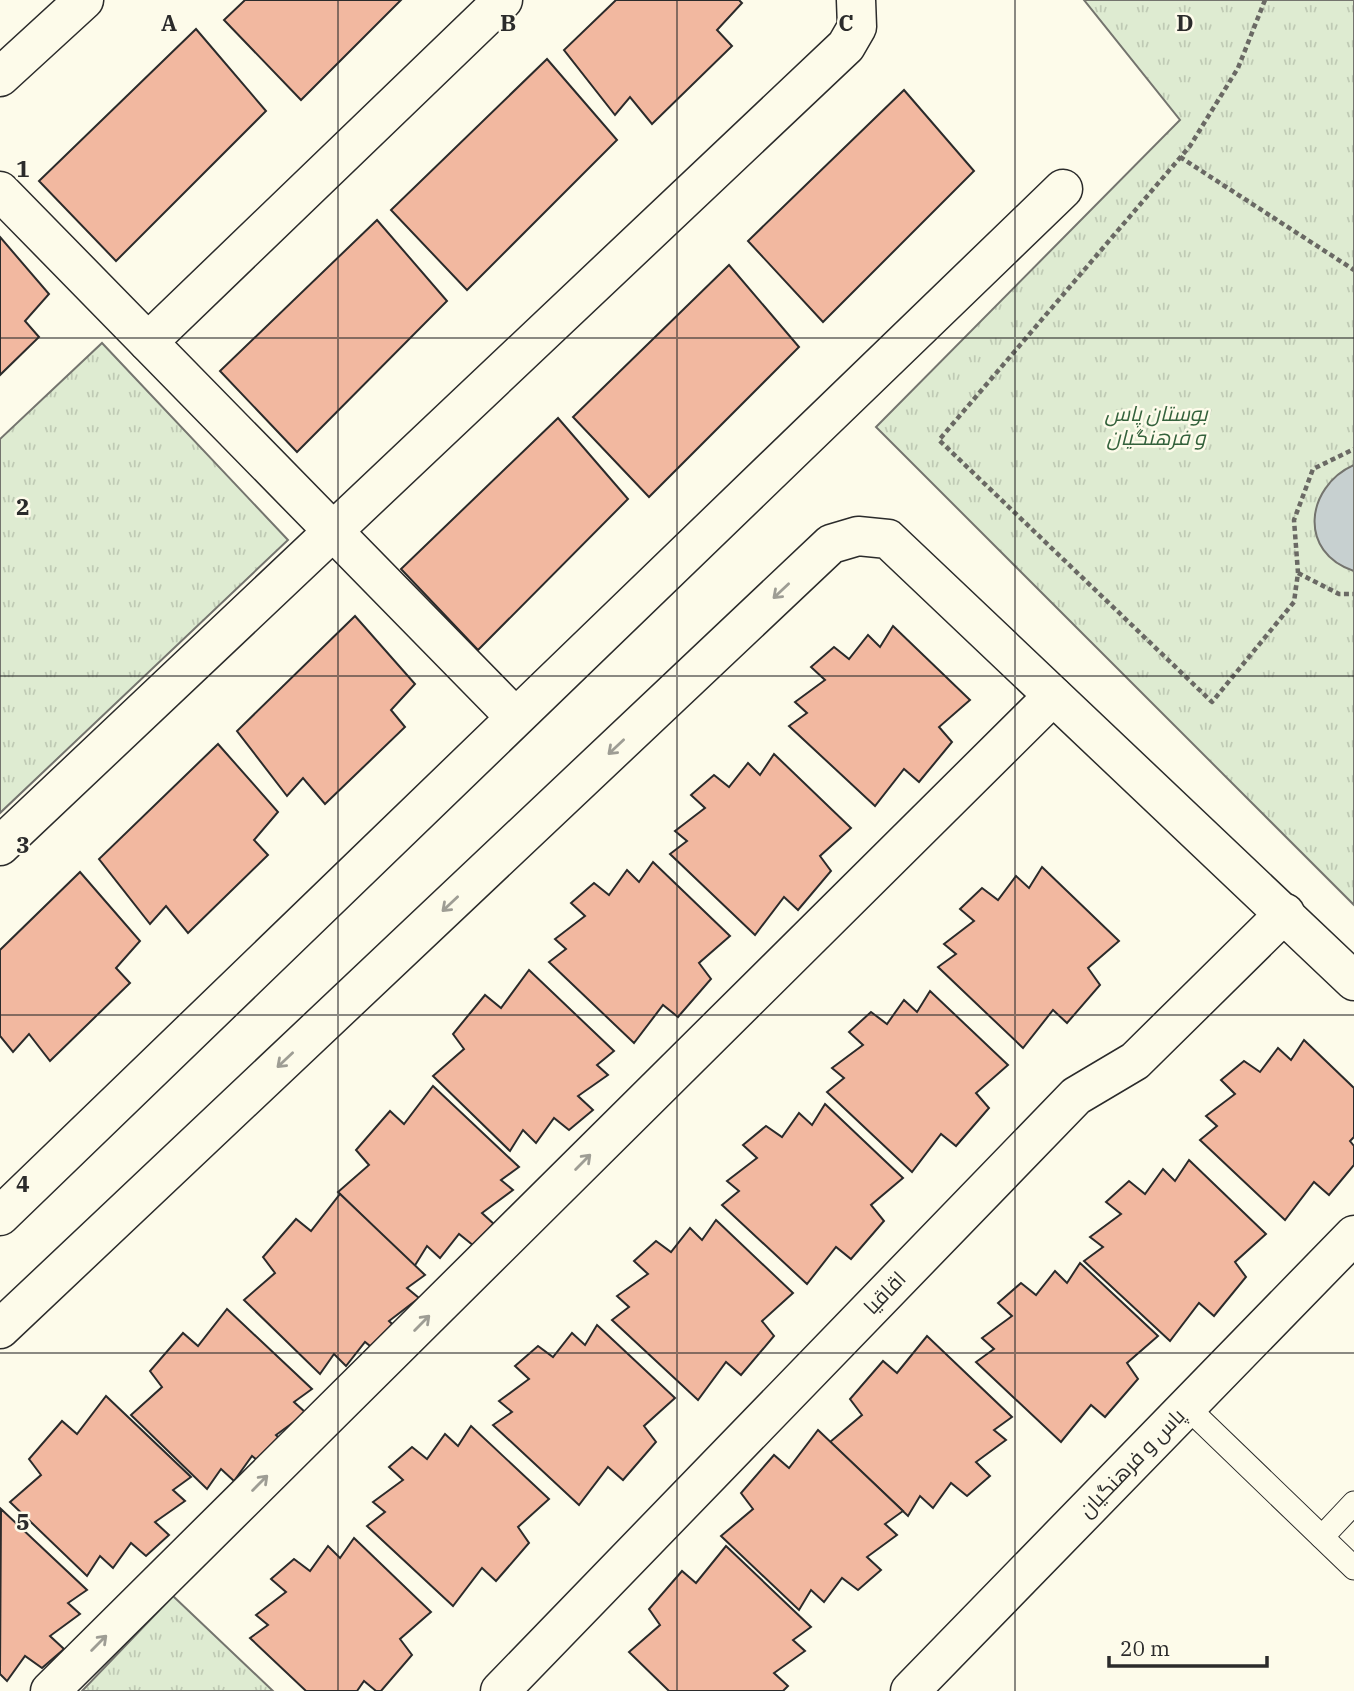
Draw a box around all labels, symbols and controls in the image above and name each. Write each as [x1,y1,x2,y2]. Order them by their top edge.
text: A [161,7,177,37]
text: B [500,7,516,37]
text: C [838,7,854,37]
text: D [1176,7,1194,37]
text: 1 [16,153,30,183]
park label: بوستان پاس و فرهنگیان [1104,399,1209,451]
text: 2 [16,491,30,521]
one-way arrow [772,583,790,599]
one-way arrow [608,739,625,756]
text: 3 [16,829,30,859]
one-way arrow [442,895,459,912]
one-way arrow [277,1051,294,1068]
one-way arrow [574,1154,591,1171]
text: 4 [16,1168,30,1198]
street label: اقاقیا [857,1265,912,1320]
one-way arrow [413,1314,430,1331]
street label: پاس و فرهنگیان [1072,1401,1192,1524]
one-way arrow [251,1474,268,1491]
text: 5 [16,1506,30,1536]
scale bar [1109,1624,1266,1668]
text: 20 m [1120,1634,1170,1662]
one-way arrow [90,1635,107,1652]

